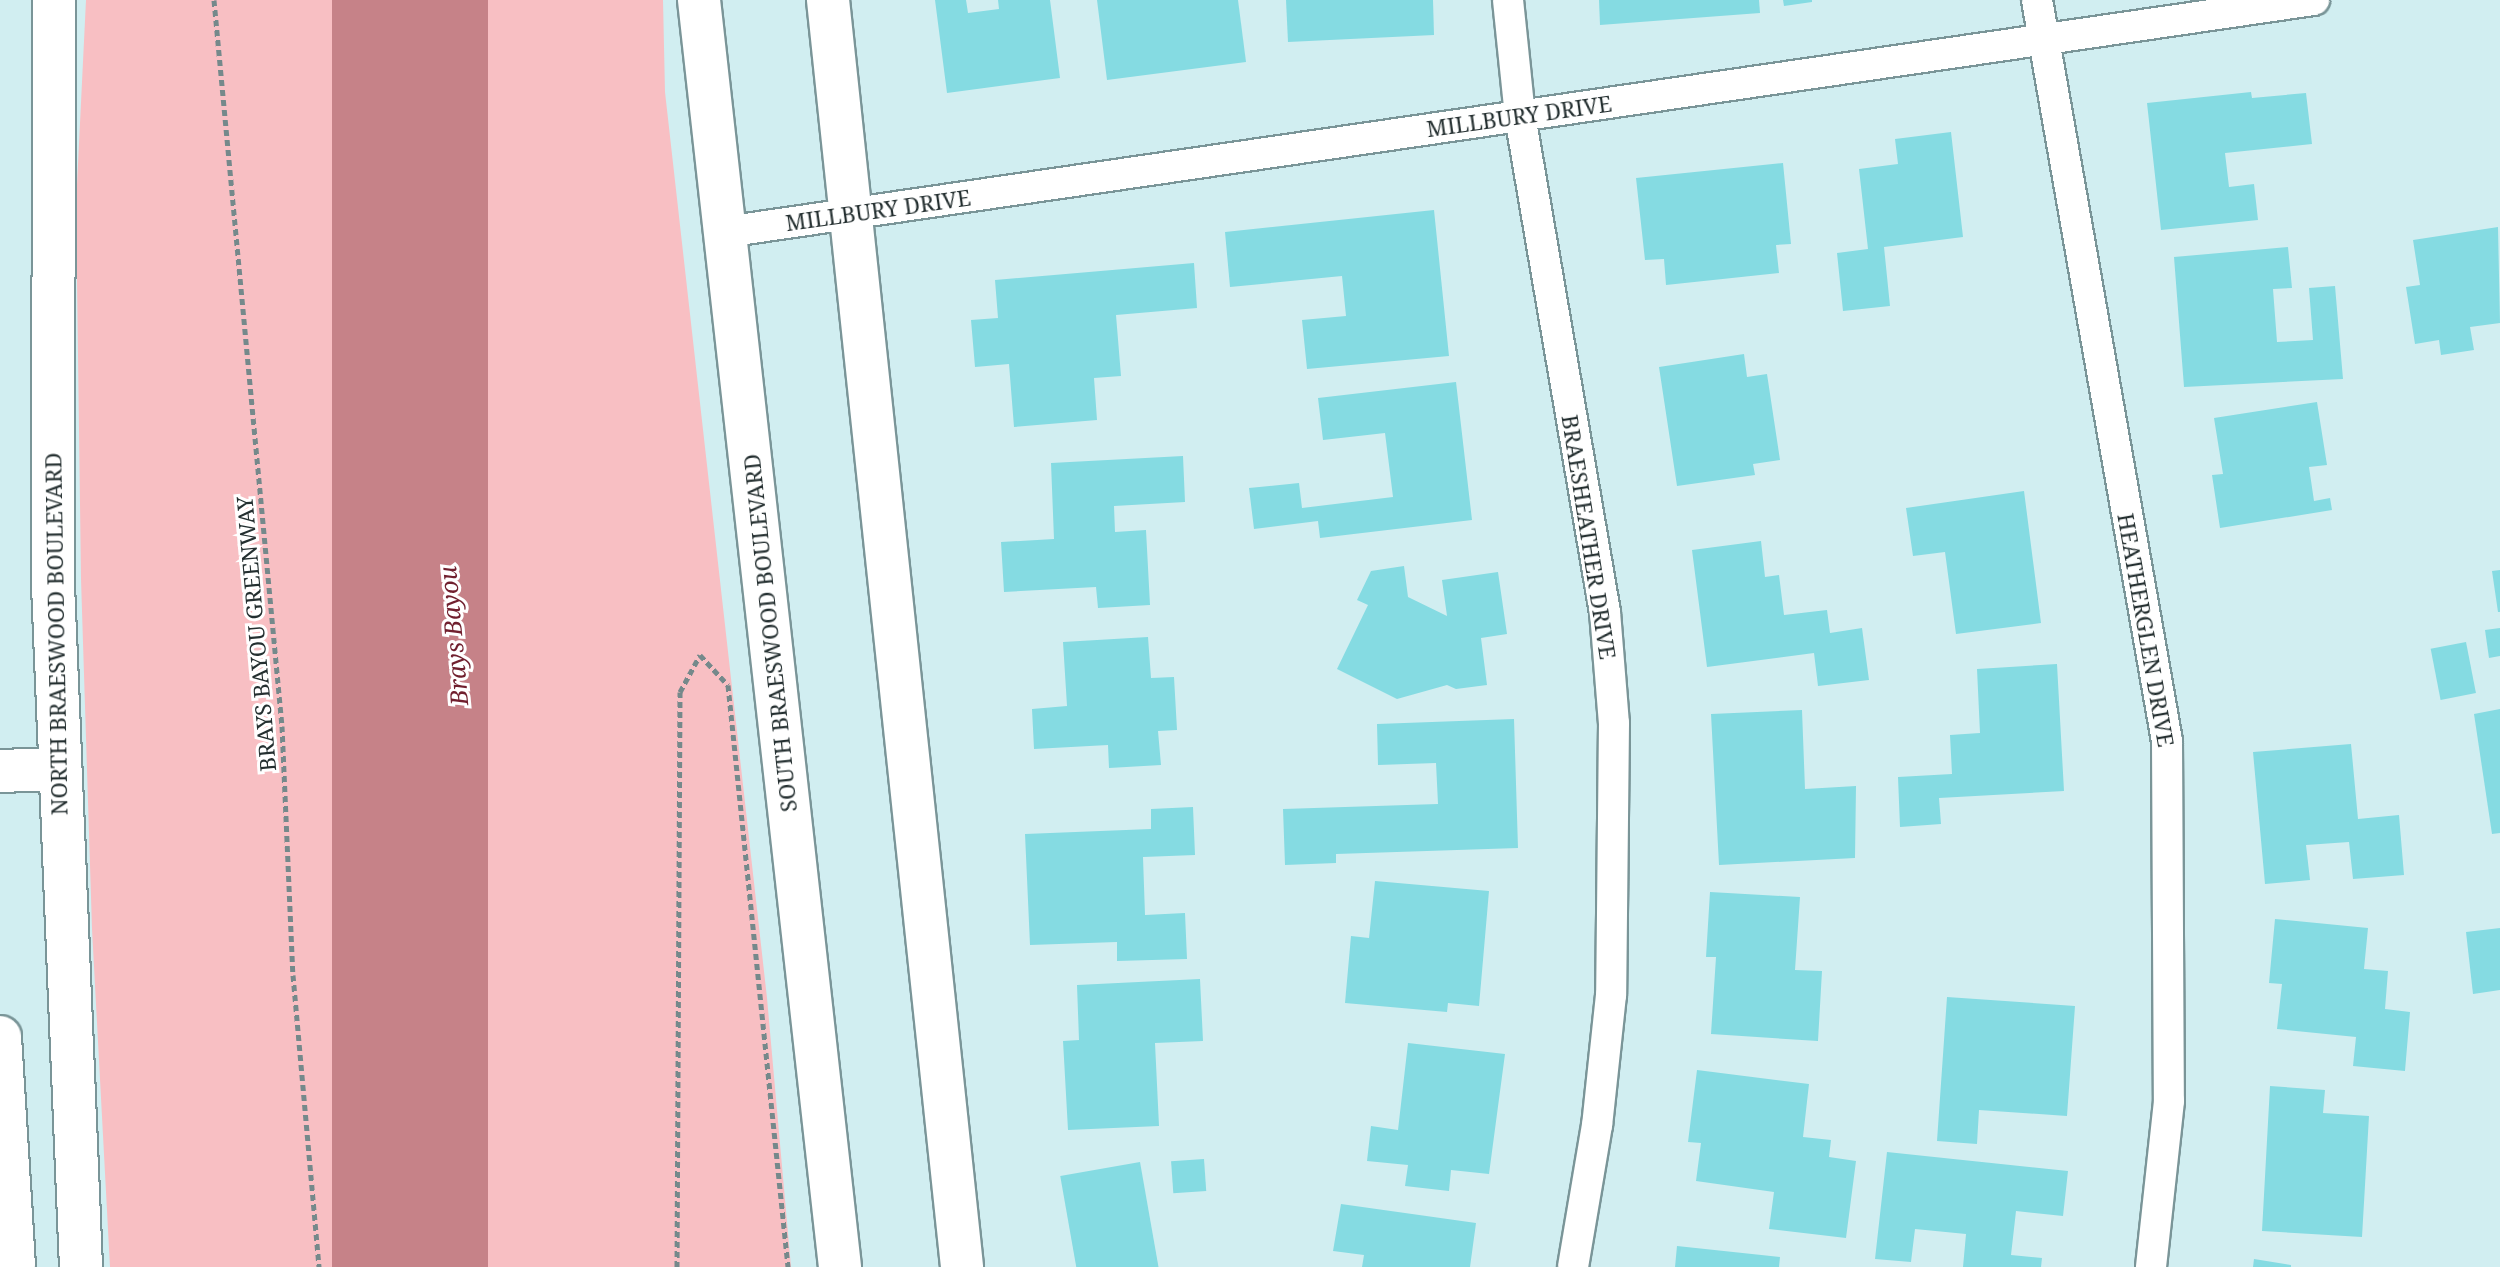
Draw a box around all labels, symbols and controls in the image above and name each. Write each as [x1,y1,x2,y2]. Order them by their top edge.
street label: MILLBURY DRIVE [1425,90,1613,142]
street label: MILLBURY DRIVE [784,184,972,236]
street label: BRAESHEATHER DRIVE [1557,413,1621,661]
street label: NORTH BRAESWOOD BOULEVARD [40,452,72,816]
street label: SOUTH BRAESWOOD BOULEVARD [738,453,802,813]
street label: BRAYS BAYOU GREENWAY [231,495,281,773]
street label: HEATHERGLEN DRIVE [2112,511,2180,749]
water label: Brays Bayou [433,565,473,707]

